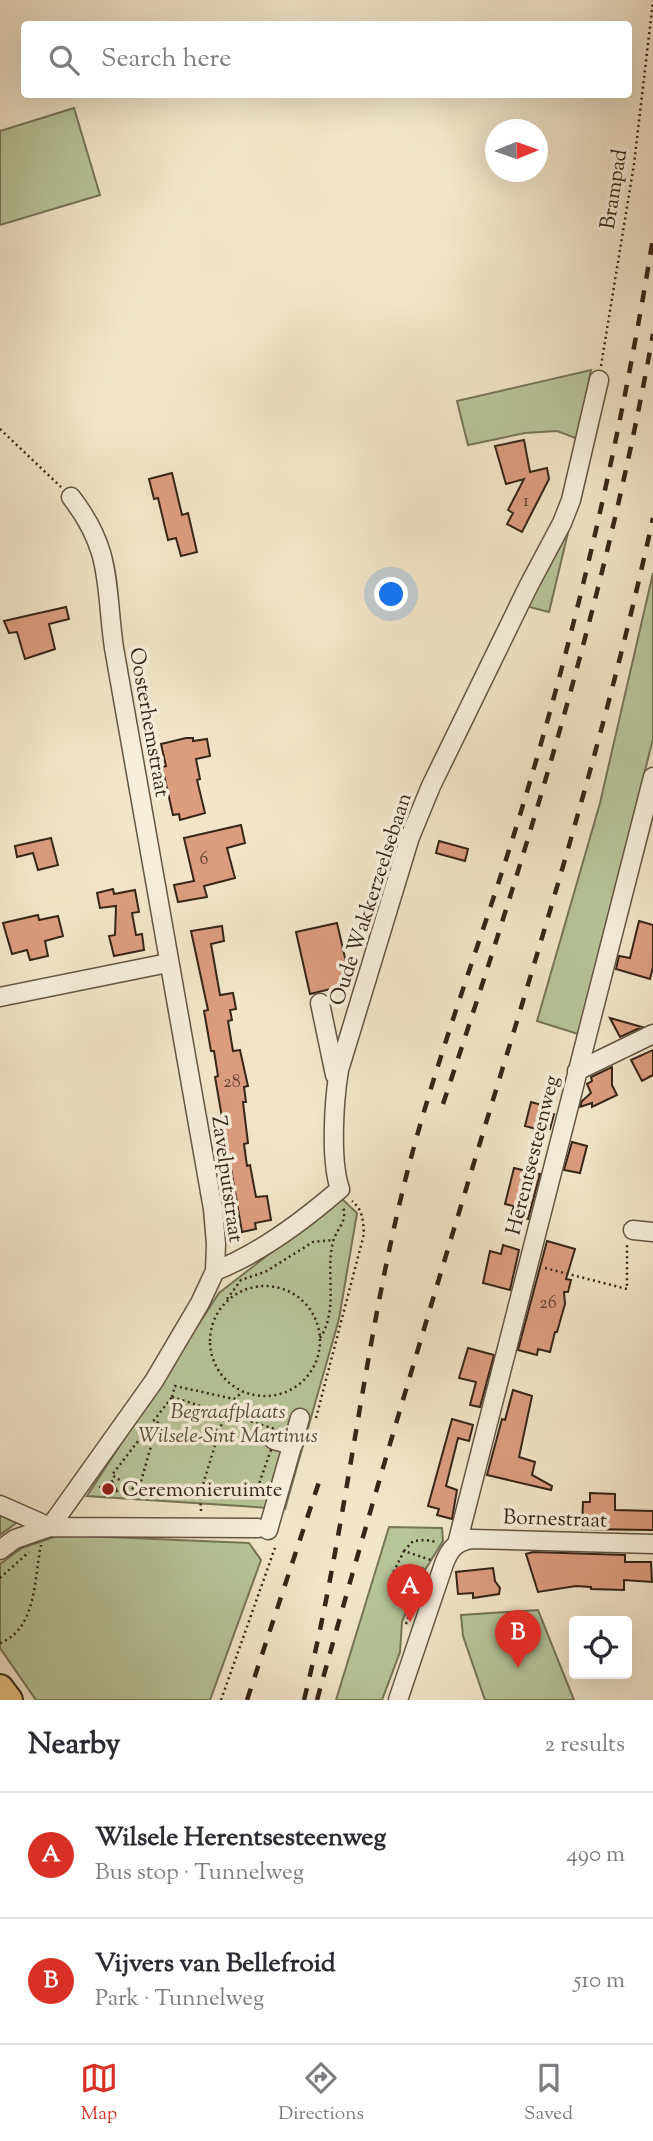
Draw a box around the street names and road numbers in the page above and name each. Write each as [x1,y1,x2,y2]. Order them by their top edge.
street label: Brampad [594,147,636,232]
street label: Oosterhemstraat [120,645,176,799]
street label: Oude Wakkerzeelsebaan [323,789,421,1010]
street label: Herentsesteenweg [500,1073,568,1238]
street label: Zavelputstraat [202,1114,250,1244]
street label: Bornestraat [502,1503,608,1537]

